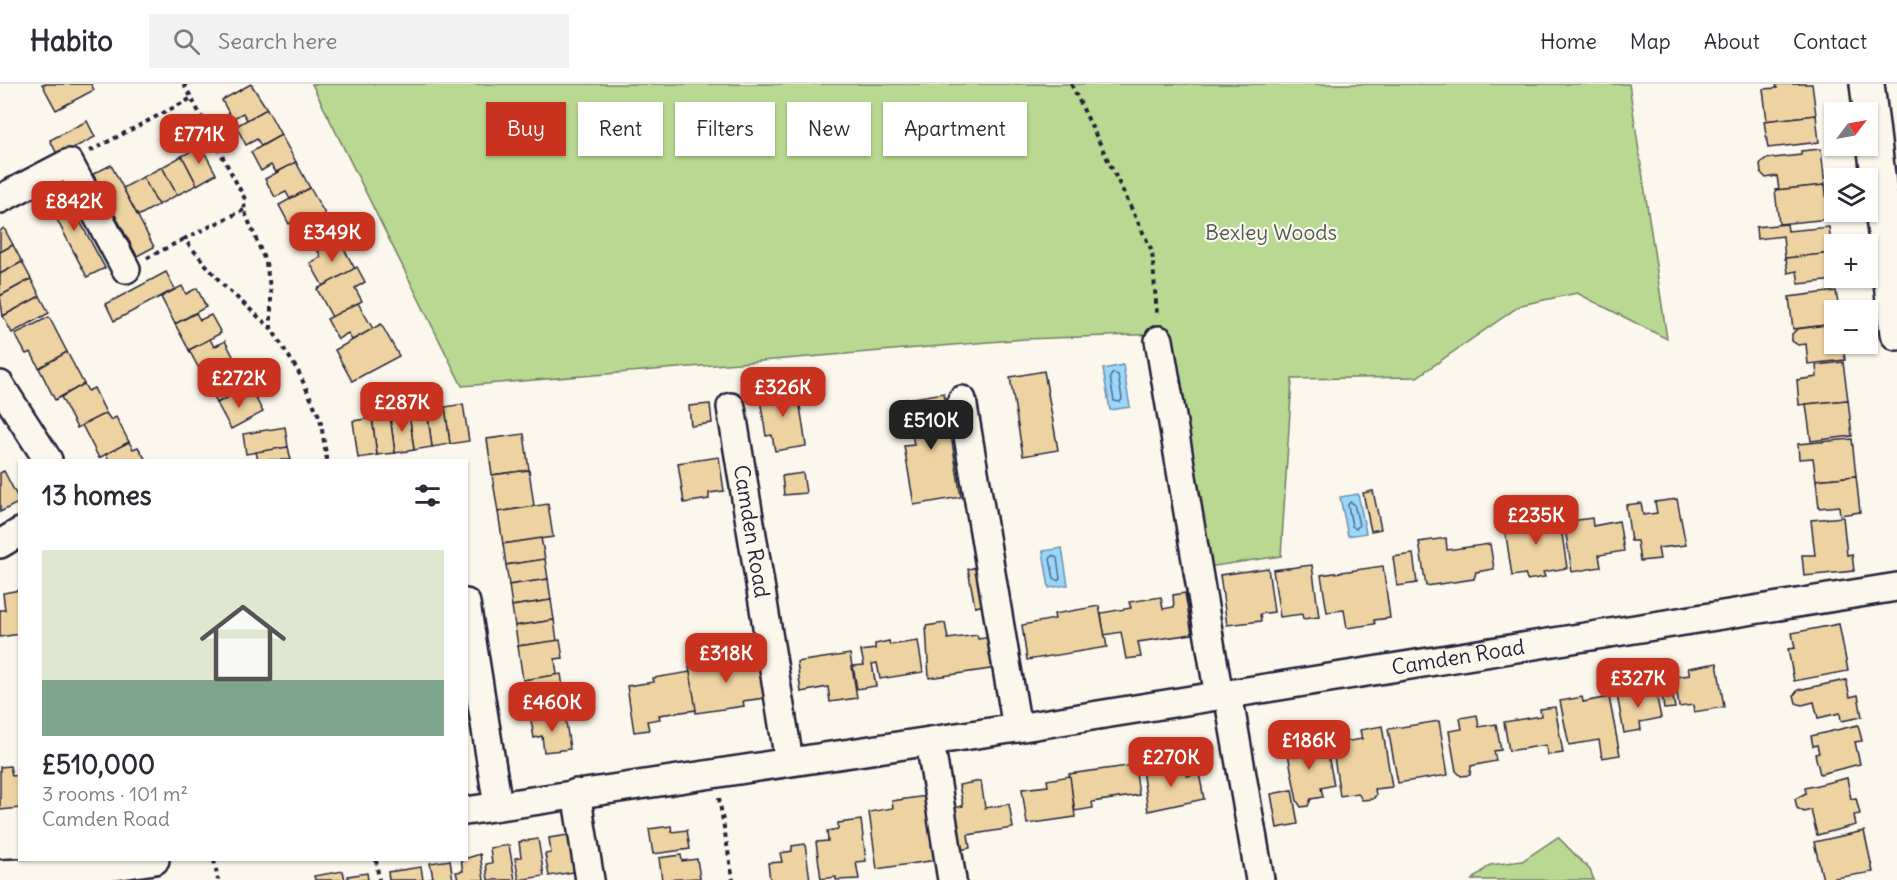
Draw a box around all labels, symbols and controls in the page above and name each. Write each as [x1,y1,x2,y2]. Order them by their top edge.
search box [149,14,569,68]
text: Habito [30,23,113,59]
icon: search [170,25,203,58]
text: Search here [218,27,337,55]
text: Home [1540,28,1597,55]
text: Map [1630,28,1671,55]
text: About [1704,28,1760,55]
text: Contact [1793,28,1867,55]
chip: Buy [486,102,566,156]
chip: Rent [578,102,663,156]
chip: Filters [675,102,775,156]
chip: New [787,102,871,156]
chip: Apartment [883,102,1027,156]
north arrow [1824,102,1878,156]
map controls [1824,102,1878,354]
pin: £771K [157,114,241,165]
text: £771K [174,121,224,146]
button: layers [1824,168,1878,222]
pin: £842K [32,181,116,232]
text: £842K [45,188,103,213]
pin: £349K [290,212,374,263]
text: £349K [303,219,361,244]
park label: Bexley Woods [1205,219,1337,246]
button: + [1824,234,1878,288]
button: − [1824,300,1878,354]
pin: £272K [197,358,281,409]
text: £272K [212,365,266,390]
pin: £326K [741,367,825,418]
text: £326K [755,374,811,399]
pin: £287K [360,382,444,433]
text: £287K [374,389,430,414]
pin: £510K [889,400,973,451]
text: £510K [903,407,959,432]
street label: Camden Road [728,463,776,600]
text: 13 homes [42,479,152,512]
icon: filters [411,479,444,512]
pin: £235K [1494,495,1578,546]
text: £235K [1508,502,1564,527]
icon: home [189,589,297,697]
pin: £318K [684,633,768,684]
street label: Camden Road [1390,633,1526,681]
text: £318K [699,640,753,665]
pin: £327K [1596,658,1680,709]
text: £327K [1610,665,1666,690]
pin: £460K [510,682,594,733]
text: £460K [522,689,582,714]
pin: £186K [1267,720,1351,771]
text: £186K [1282,727,1336,752]
pin: £270K [1129,737,1213,788]
text: £270K [1143,744,1200,769]
text: £510,000 [42,748,155,781]
text: 3 rooms · 101 m² [42,781,188,806]
text: Camden Road [42,806,170,831]

